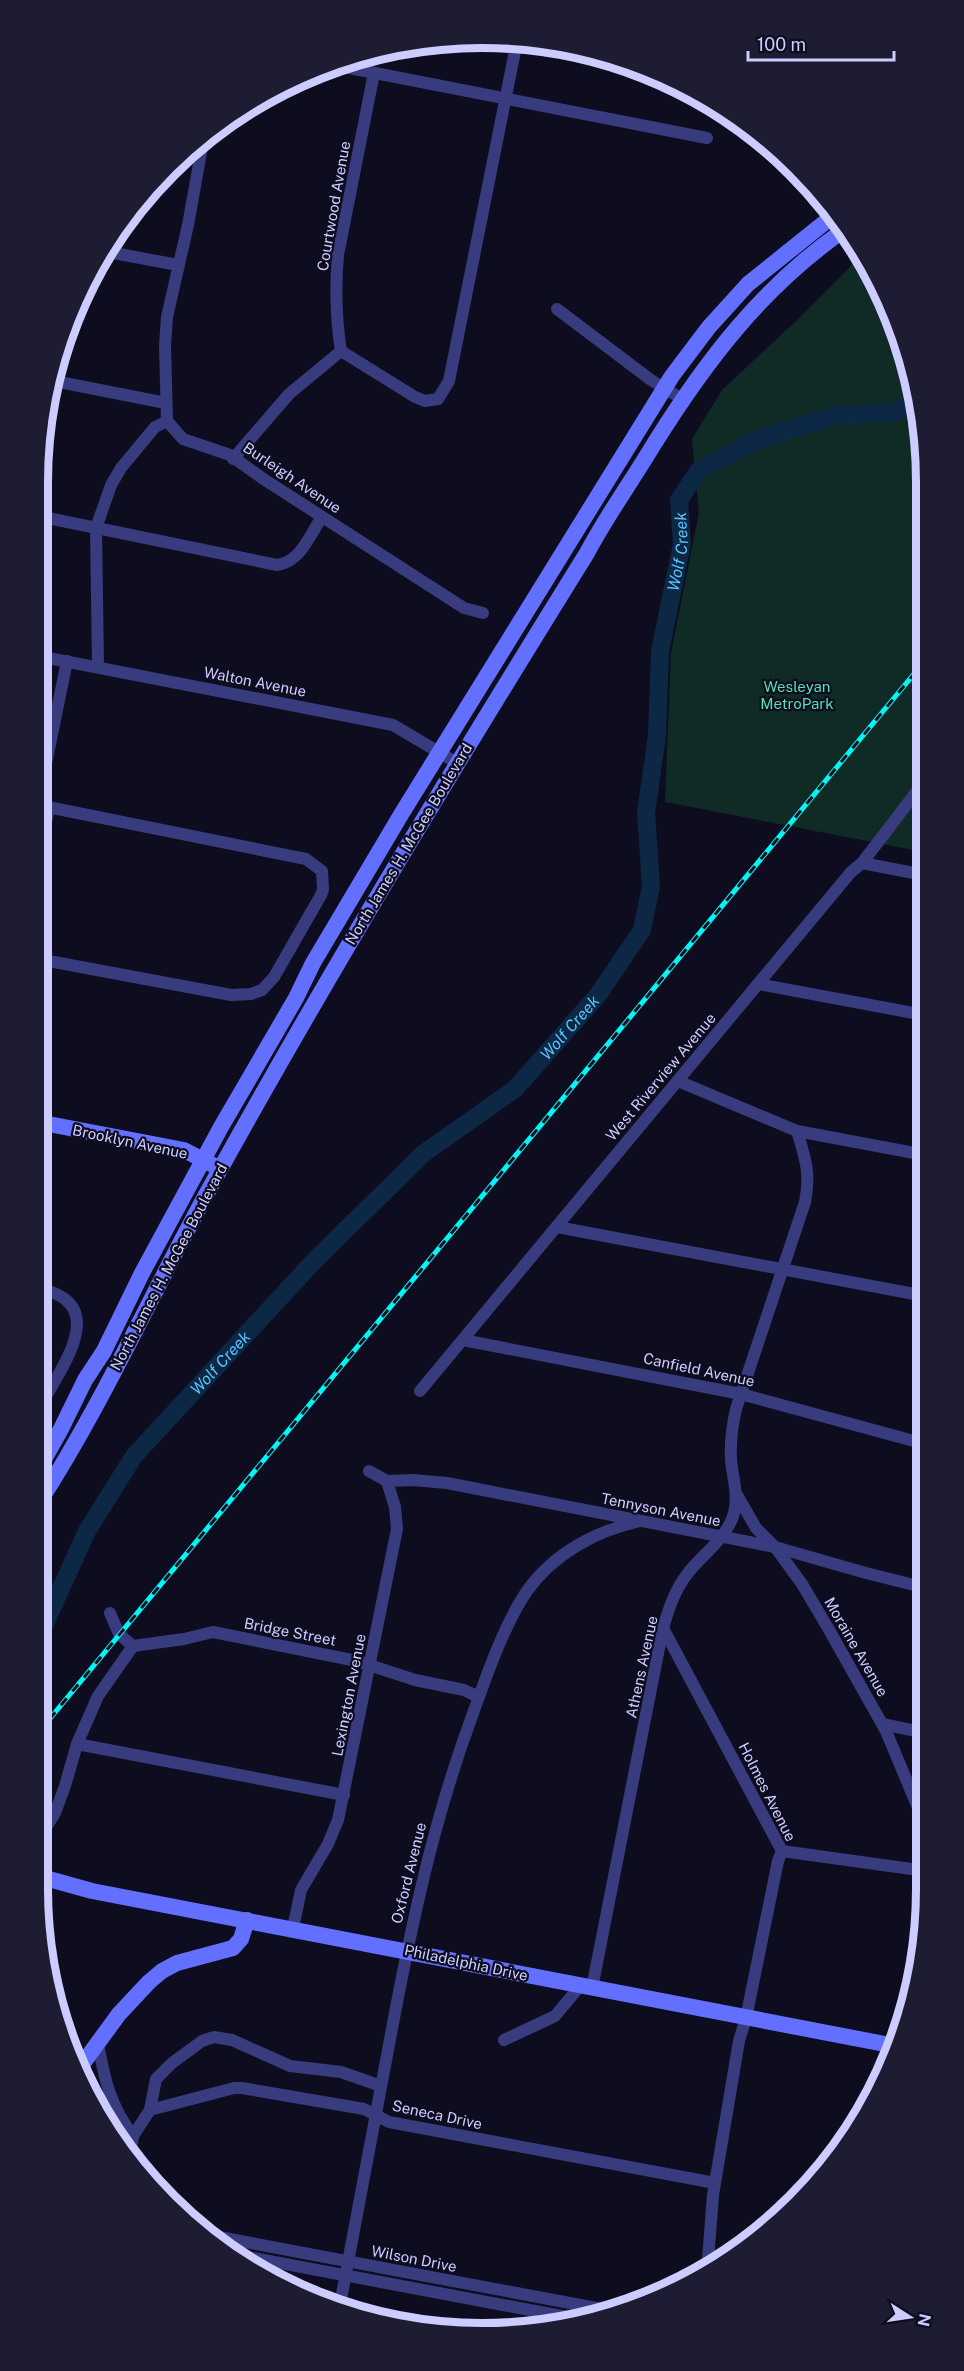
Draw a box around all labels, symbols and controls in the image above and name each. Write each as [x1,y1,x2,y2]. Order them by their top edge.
scale bar [748,24,894,62]
text: 100 m [757,34,806,55]
street label: Courtwood Avenue [314,140,353,272]
street label: Burleigh Avenue [240,439,344,517]
water label: Wolf Creek [664,511,692,593]
street label: Walton Avenue [202,663,308,700]
park label: Wesleyan MetroPark [760,678,834,712]
street label: North James H. McGee Boulevard [342,740,476,947]
water label: Wolf Creek [536,991,603,1064]
street label: West Riverview Avenue [602,1009,719,1144]
street label: Brooklyn Avenue [71,1121,189,1162]
street label: North James H. McGee Boulevard [107,1160,230,1373]
water label: Wolf Creek [186,1327,255,1399]
street label: Canfield Avenue [642,1349,756,1390]
street label: Tennyson Avenue [600,1490,722,1529]
street label: Moraine Avenue [821,1594,892,1699]
street label: Bridge Street [243,1614,338,1649]
street label: Athens Avenue [622,1614,661,1720]
street label: Lexington Avenue [328,1632,369,1758]
street label: Holmes Avenue [735,1740,800,1844]
street label: Oxford Avenue [388,1821,429,1925]
street label: Philadelphia Drive [403,1941,529,1984]
street label: Seneca Drive [391,2097,484,2132]
street label: Wilson Drive [370,2242,458,2275]
north arrow [880,2287,940,2347]
text: N [914,2312,935,2328]

